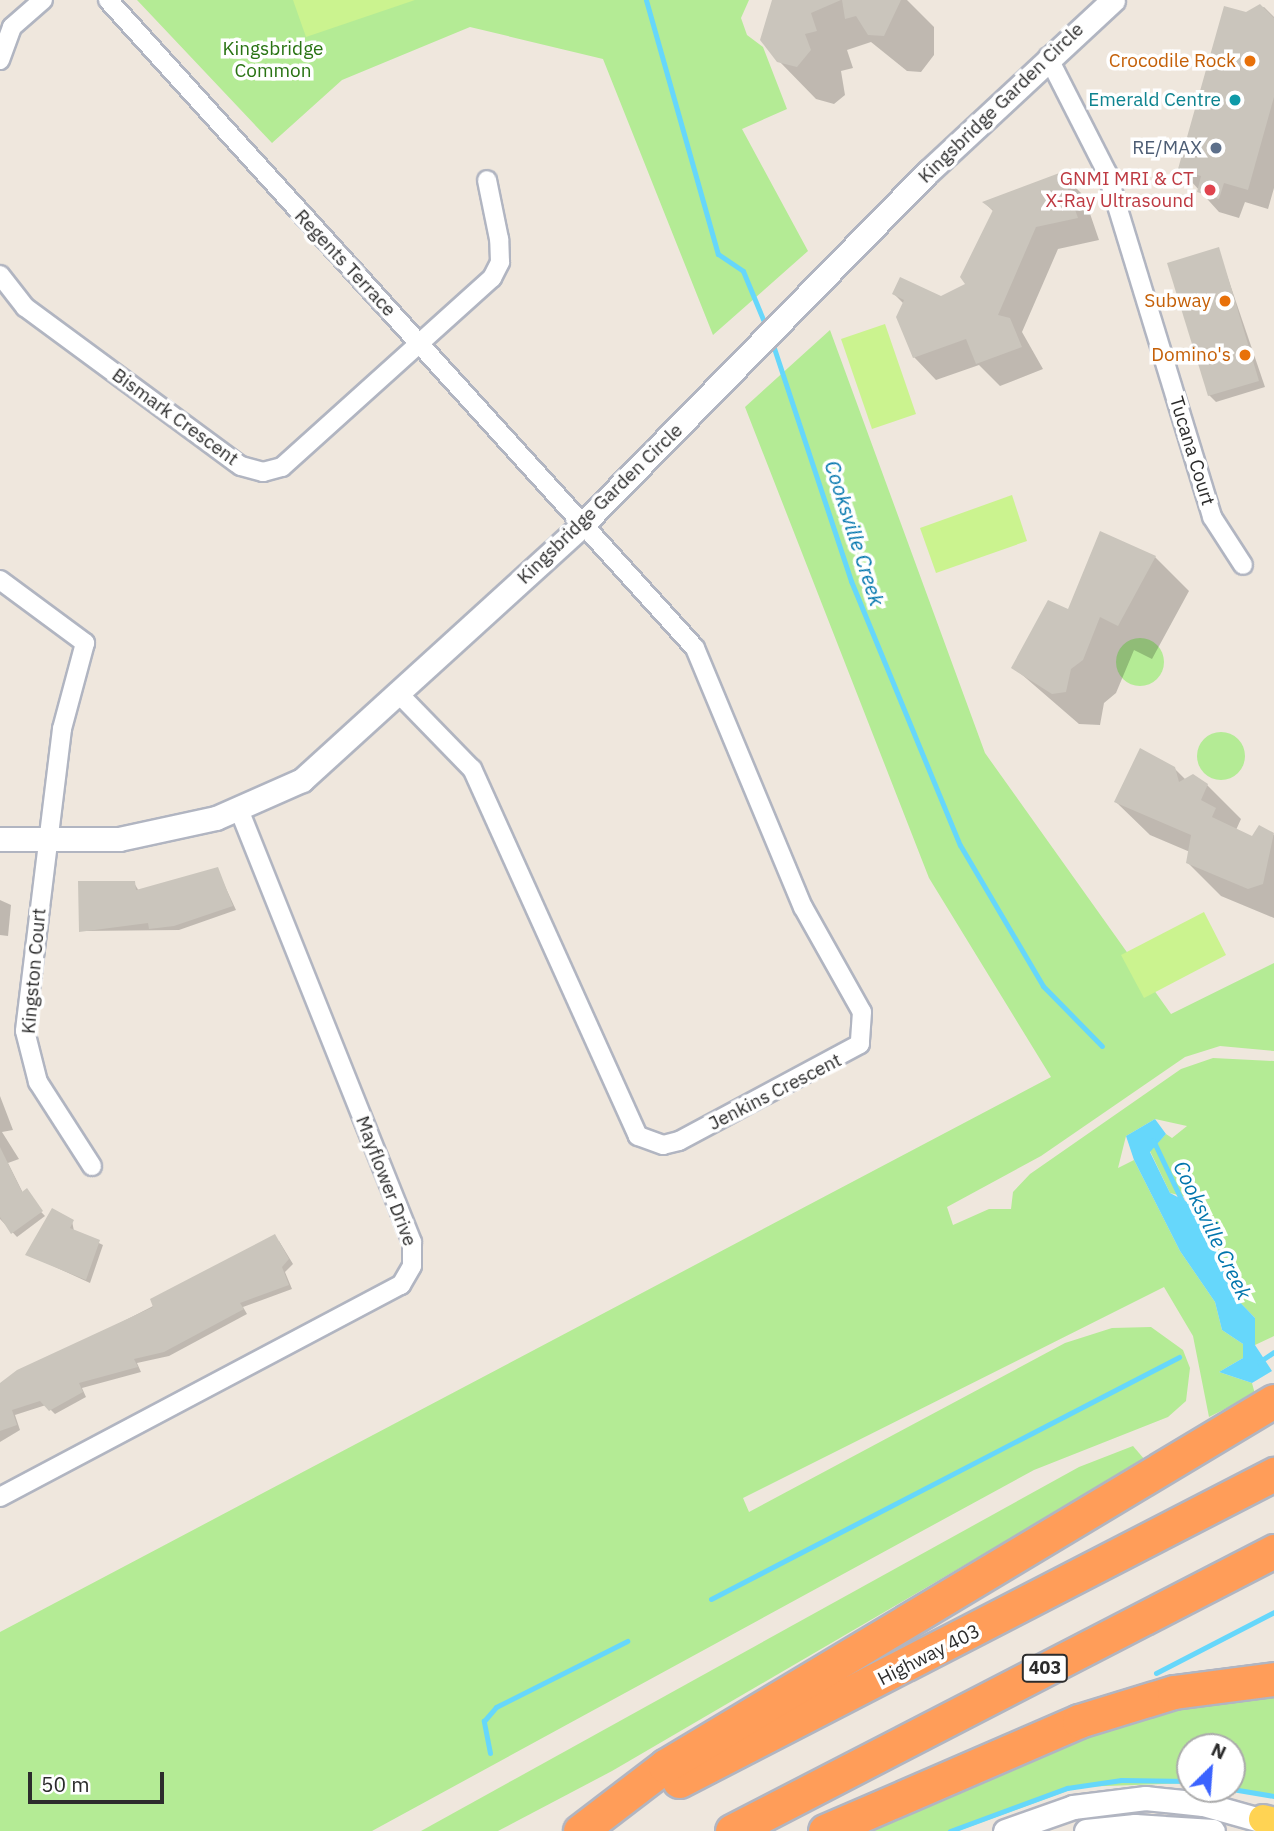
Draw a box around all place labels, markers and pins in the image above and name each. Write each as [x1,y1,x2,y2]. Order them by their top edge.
place label: Crocodile Rock [1109,50,1236,72]
marker: Crocodile Rock [1242,53,1258,69]
place label: Emerald Centre [1088,89,1221,111]
marker: Emerald Centre [1227,92,1243,108]
place label: RE/MAX [1132,137,1202,159]
marker: RE/MAX [1208,140,1224,156]
place label: GNMI MRI & CT X-Ray Ultrasound [1045,168,1194,212]
marker: GNMI MRI & CT X-Ray Ultrasound [1200,180,1220,200]
place label: Subway [1144,290,1211,312]
marker: Subway [1217,293,1233,309]
place label: Domino's [1151,344,1231,366]
marker: Domino's [1237,347,1253,363]

